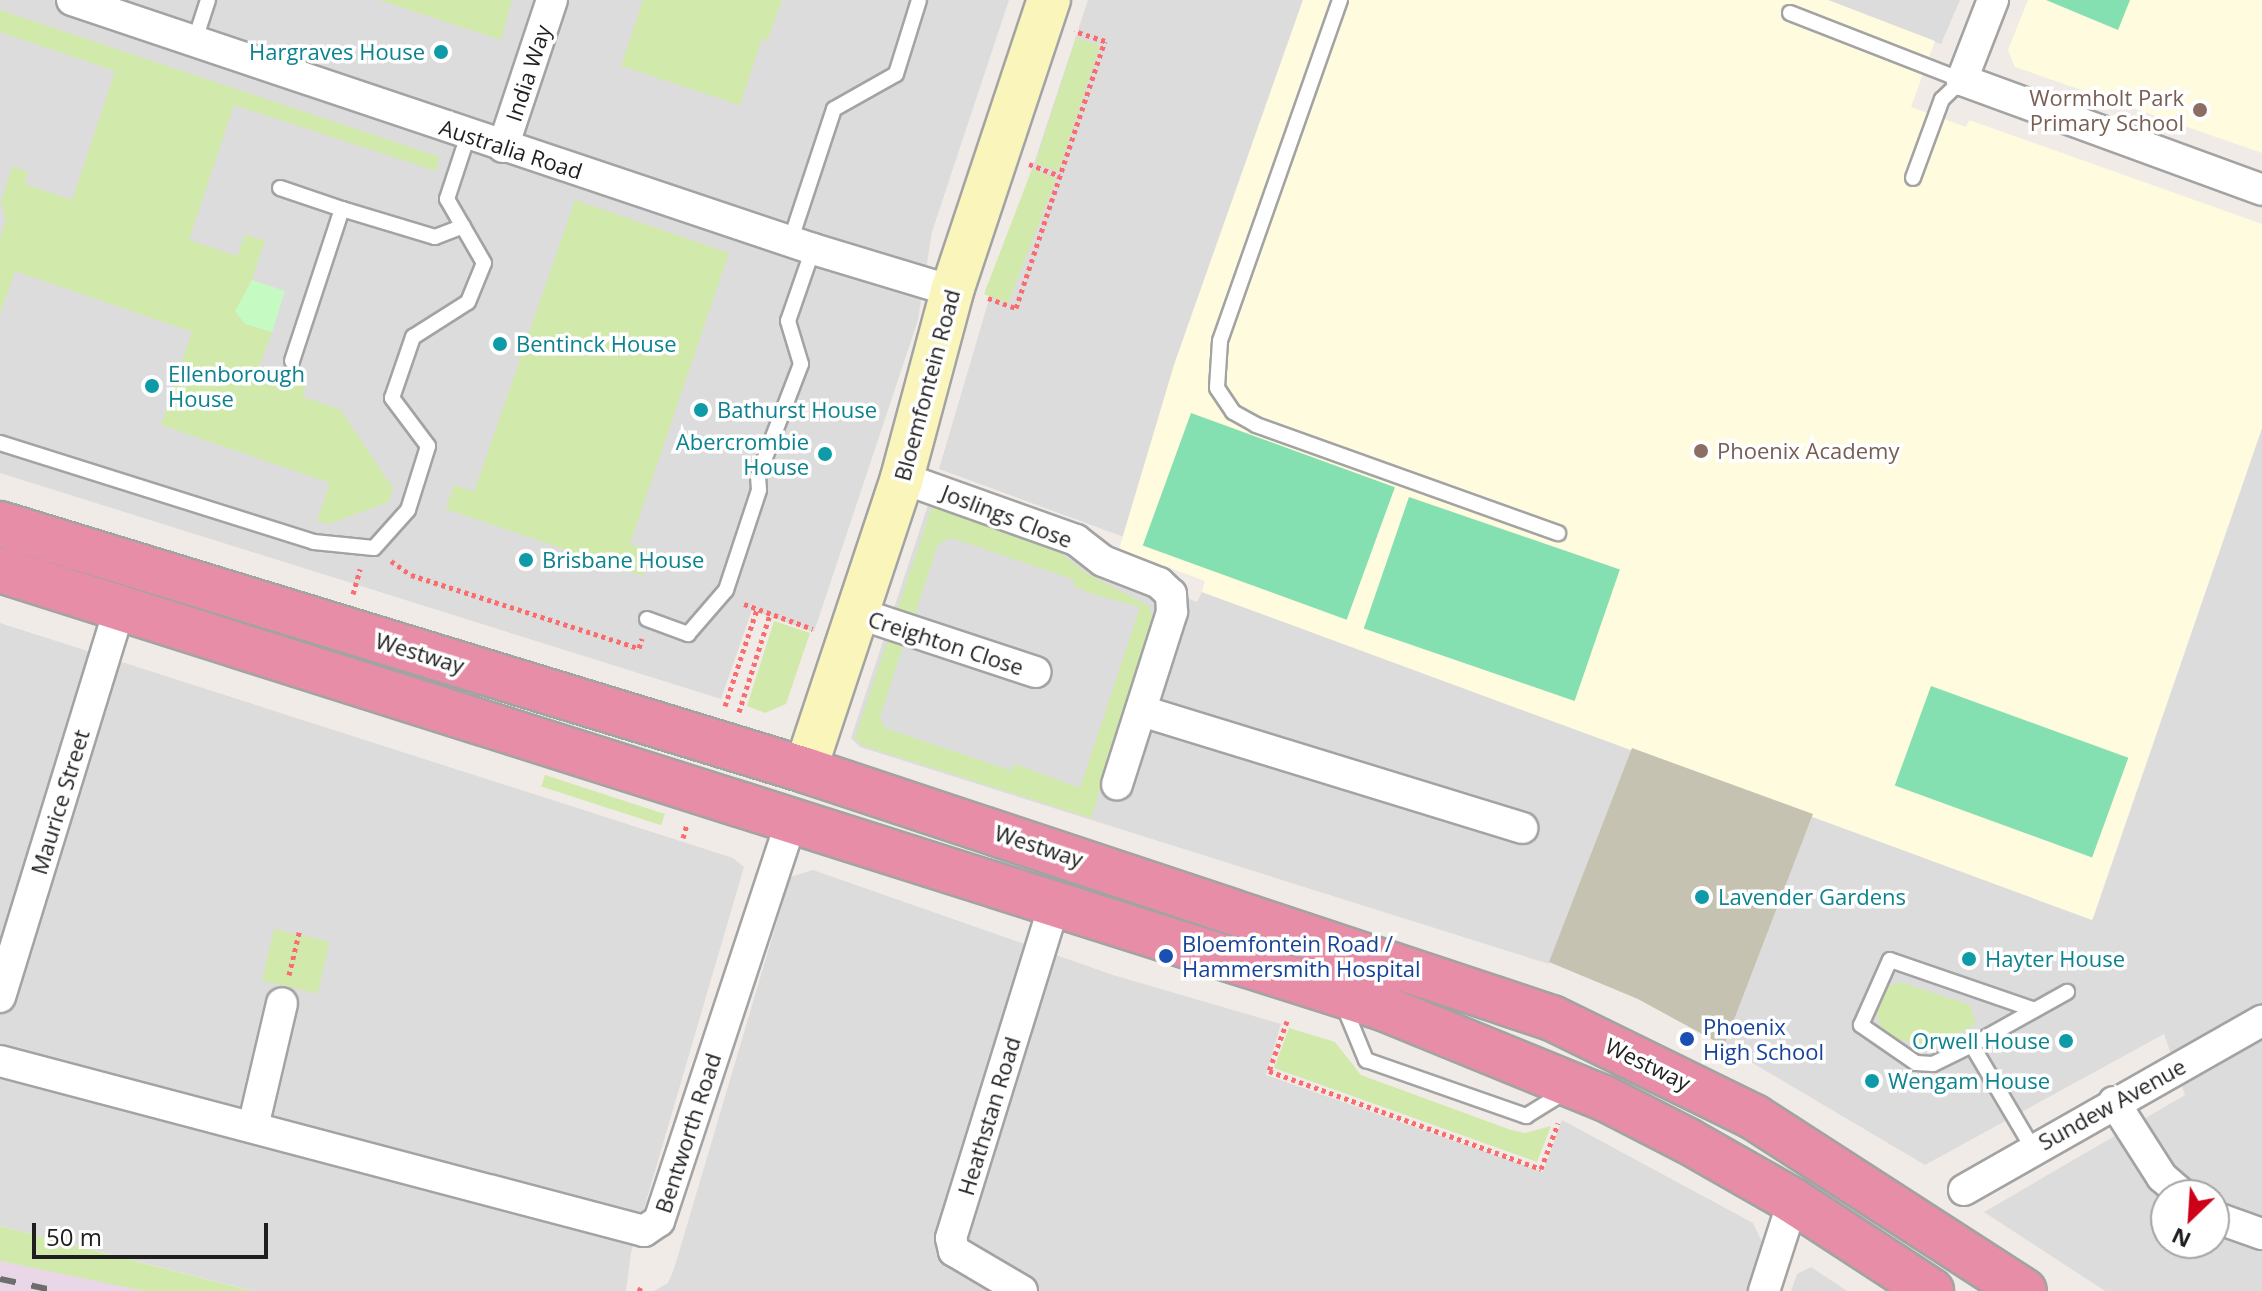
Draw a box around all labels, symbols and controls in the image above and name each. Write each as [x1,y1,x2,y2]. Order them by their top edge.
street label: India Way [500,21,556,125]
place label: Hargraves House [249,39,425,65]
marker: Hargraves House [432,43,450,61]
place label: Wormholt Park Primary School [2029,84,2184,136]
marker: Wormholt Park Primary School [2191,101,2209,119]
street label: Australia Road [436,114,586,184]
street label: Bloemfontein Road [889,286,965,484]
place label: Bentinck House [516,331,677,357]
marker: Bentinck House [491,335,509,353]
place label: Ellenborough House [168,360,305,412]
marker: Ellenborough House [143,377,161,395]
place label: Bathurst House [717,397,877,423]
marker: Bathurst House [692,401,710,419]
place label: Abercrombie House [676,428,809,480]
place label: Phoenix Academy [1717,438,1899,464]
marker: Phoenix Academy [1692,442,1710,460]
marker: Abercrombie House [816,445,834,463]
street label: Joslings Close [938,479,1076,553]
place label: Brisbane House [542,547,704,573]
marker: Brisbane House [517,551,535,569]
street label: Creighton Close [865,605,1027,681]
street label: Westway [372,627,468,679]
street label: Maurice Street [25,726,95,878]
street label: Westway [992,819,1086,873]
place label: Lavender Gardens [1718,884,1906,910]
marker: Lavender Gardens [1693,888,1711,906]
place label: Bloemfontein Road / Hammersmith Hospital [1182,930,1421,982]
place label: Hayter House [1985,946,2125,972]
marker: Bloemfontein Road / Hammersmith Hospital [1157,947,1175,965]
marker: Hayter House [1960,950,1978,968]
place label: Phoenix High School [1703,1013,1824,1064]
place label: Orwell House [1912,1028,2050,1054]
marker: Phoenix High School [1678,1030,1696,1048]
street label: Westway [1601,1032,1695,1096]
marker: Orwell House [2057,1032,2075,1050]
street label: Heathstan Road [952,1034,1026,1198]
street label: Bentworth Road [650,1050,726,1216]
street label: Sundew Avenue [2034,1053,2190,1155]
place label: Wengam House [1888,1068,2050,1094]
marker: Wengam House [1863,1072,1881,1090]
north arrow [2150,1179,2230,1259]
scale bar [36,1207,272,1257]
text: 50 m [46,1220,102,1253]
text: N [2166,1222,2195,1256]

